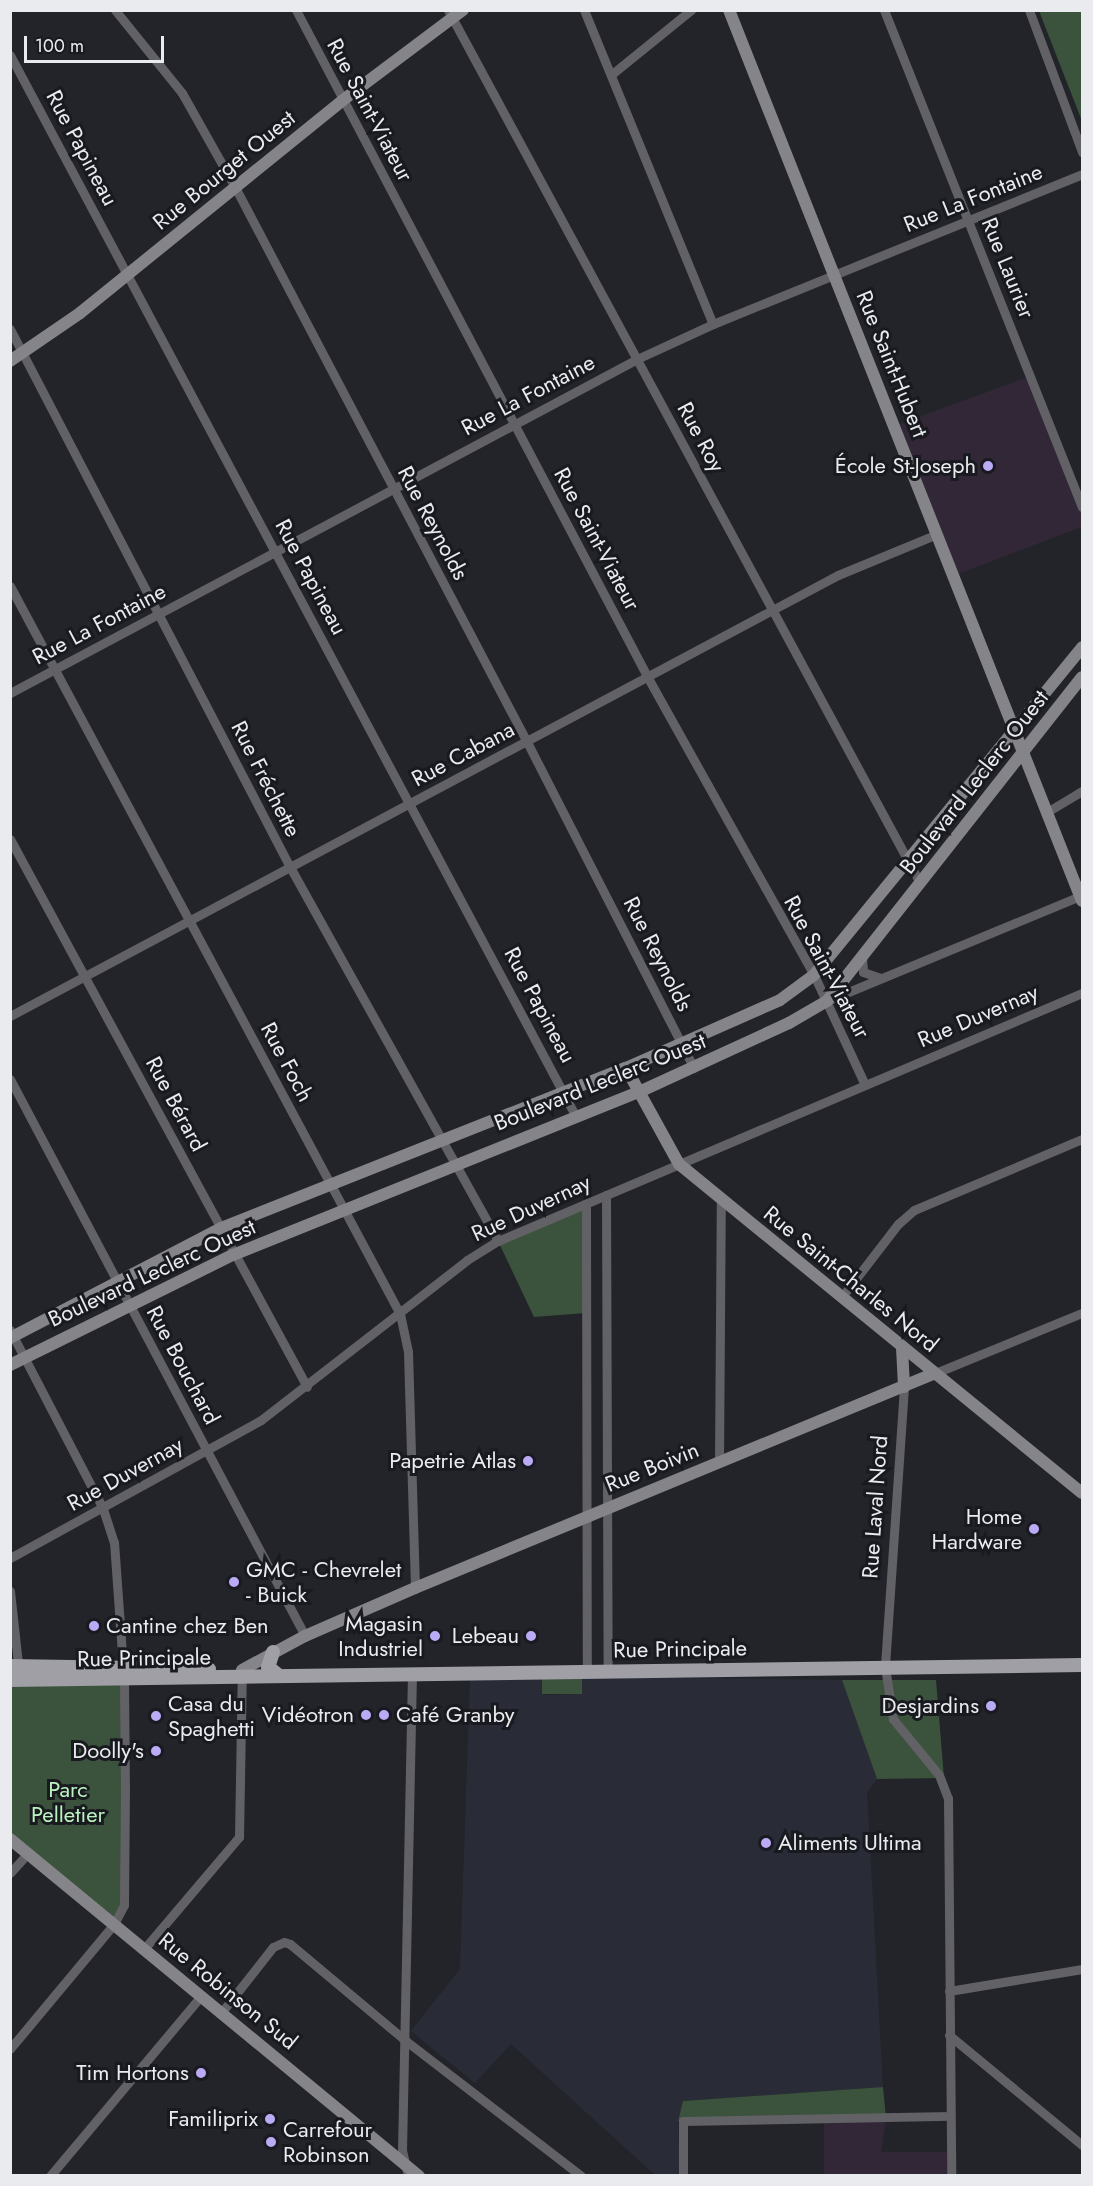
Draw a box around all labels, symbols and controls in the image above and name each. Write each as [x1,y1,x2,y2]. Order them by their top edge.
scale bar [27,24,166,62]
text: 100 m [35,33,84,59]
street label: Rue Saint-Viateur [321,34,419,186]
street label: Rue Papineau [41,86,123,210]
street label: Rue Bourget Ouest [148,105,300,235]
street label: Rue La Fontaine [900,158,1046,238]
street label: Rue Laurier [976,214,1040,322]
street label: Rue Saint-Hubert [851,287,933,441]
street label: Rue La Fontaine [457,349,599,441]
street label: Rue Roy [672,397,730,477]
place label: École St-Joseph [835,453,976,479]
marker: École St-Joseph [981,459,995,473]
street label: Rue Reynolds [392,462,474,584]
street label: Rue Saint-Viateur [548,463,646,615]
street label: Rue Papineau [270,515,352,639]
street label: Rue La Fontaine [28,578,170,670]
street label: Boulevard Leclerc Ouest [894,685,1054,879]
street label: Rue Cabana [407,716,519,792]
street label: Rue Fréchette [226,717,306,841]
street label: Rue Saint-Viateur [778,891,876,1043]
street label: Rue Reynolds [618,892,698,1016]
street label: Rue Papineau [499,943,581,1067]
street label: Rue Duvernay [914,979,1042,1053]
street label: Rue Foch [255,1018,319,1106]
street label: Boulevard Leclerc Ouest [490,1027,710,1137]
street label: Rue Bérard [140,1052,212,1156]
street label: Rue Duvernay [467,1169,595,1247]
street label: Rue Saint-Charles Nord [758,1200,944,1358]
street label: Boulevard Leclerc Ouest [44,1213,260,1333]
street label: Rue Bouchard [141,1301,225,1429]
street label: Rue Duvernay [63,1431,187,1517]
street label: Rue Laval Nord [857,1435,893,1579]
street label: Rue Boivin [601,1436,703,1498]
place label: Papetrie Atlas [389,1448,516,1474]
marker: Papetrie Atlas [521,1454,535,1468]
place label: Home Hardware [932,1503,1022,1554]
marker: Home Hardware [1027,1522,1041,1536]
place label: GMC - Chevrelet - Buick [246,1556,401,1608]
marker: GMC - Chevrelet - Buick [227,1575,241,1589]
place label: Magasin Industriel [338,1610,423,1662]
place label: Cantine chez Ben [106,1613,269,1639]
marker: Cantine chez Ben [87,1619,101,1633]
place label: Lebeau [452,1623,519,1649]
marker: Magasin Industriel [428,1629,442,1643]
marker: Lebeau [524,1629,538,1643]
street label: Rue Principale [613,1635,747,1663]
street label: Rue Principale [77,1644,211,1672]
place label: Casa du Spaghetti [168,1690,255,1742]
place label: Desjardins [882,1693,979,1719]
marker: Desjardins [984,1699,998,1713]
place label: Vidéotron [262,1702,354,1728]
place label: Café Granby [396,1702,514,1728]
marker: Vidéotron [359,1708,373,1722]
marker: Café Granby [377,1708,391,1722]
marker: Casa du Spaghetti [149,1709,163,1723]
place label: Doolly's [72,1738,144,1764]
marker: Doolly's [149,1744,163,1758]
park label: Parc Pelletier [31,1776,105,1828]
place label: Aliments Ultima [778,1830,922,1856]
marker: Aliments Ultima [759,1836,773,1850]
street label: Rue Robinson Sud [153,1927,303,2055]
place label: Tim Hortons [76,2060,189,2086]
marker: Tim Hortons [194,2066,208,2080]
place label: Familiprix [168,2106,258,2132]
marker: Familiprix [263,2112,277,2126]
place label: Carrefour Robinson [283,2116,372,2168]
marker: Carrefour Robinson [264,2135,278,2149]

